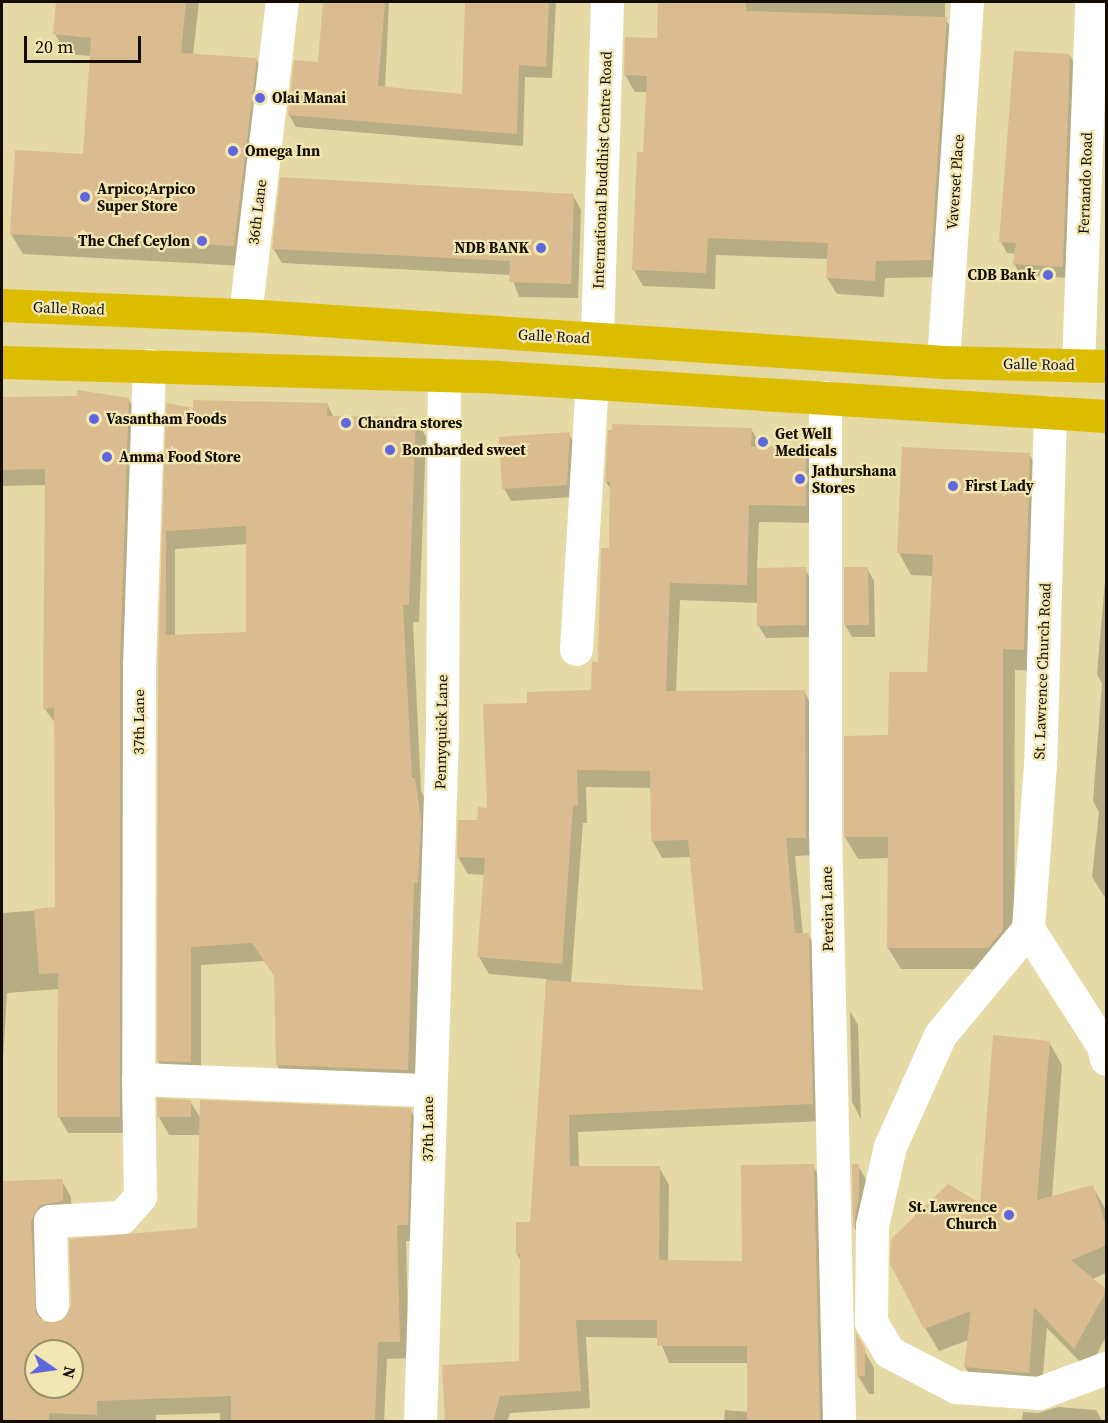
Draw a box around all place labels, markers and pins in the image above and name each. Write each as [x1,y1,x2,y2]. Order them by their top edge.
place label: Olai Manai [272,89,346,107]
marker: Olai Manai [253,91,267,105]
place label: Omega Inn [245,142,320,160]
marker: Omega Inn [226,144,240,158]
place label: Arpico;Arpico Super Store [97,179,196,214]
marker: Arpico;Arpico Super Store [78,190,92,204]
place label: The Chef Ceylon [78,232,190,250]
marker: The Chef Ceylon [195,234,209,248]
place label: NDB BANK [455,239,529,257]
marker: NDB BANK [534,241,548,255]
place label: CDB Bank [968,266,1036,284]
marker: CDB Bank [1041,268,1055,282]
place label: Vasantham Foods [106,410,227,428]
marker: Vasantham Foods [87,412,101,426]
place label: Chandra stores [358,414,462,432]
marker: Chandra stores [339,416,353,430]
place label: Get Well Medicals [775,424,837,459]
marker: Get Well Medicals [756,435,770,449]
place label: Bombarded sweet [402,441,526,459]
marker: Bombarded sweet [383,443,397,457]
place label: Amma Food Store [119,448,241,466]
marker: Amma Food Store [100,450,114,464]
place label: Jathurshana Stores [812,461,896,496]
marker: Jathurshana Stores [793,472,807,486]
place label: First Lady [965,477,1034,495]
marker: First Lady [946,479,960,493]
place label: St. Lawrence Church [909,1197,997,1232]
marker: St. Lawrence Church [1002,1208,1016,1222]

